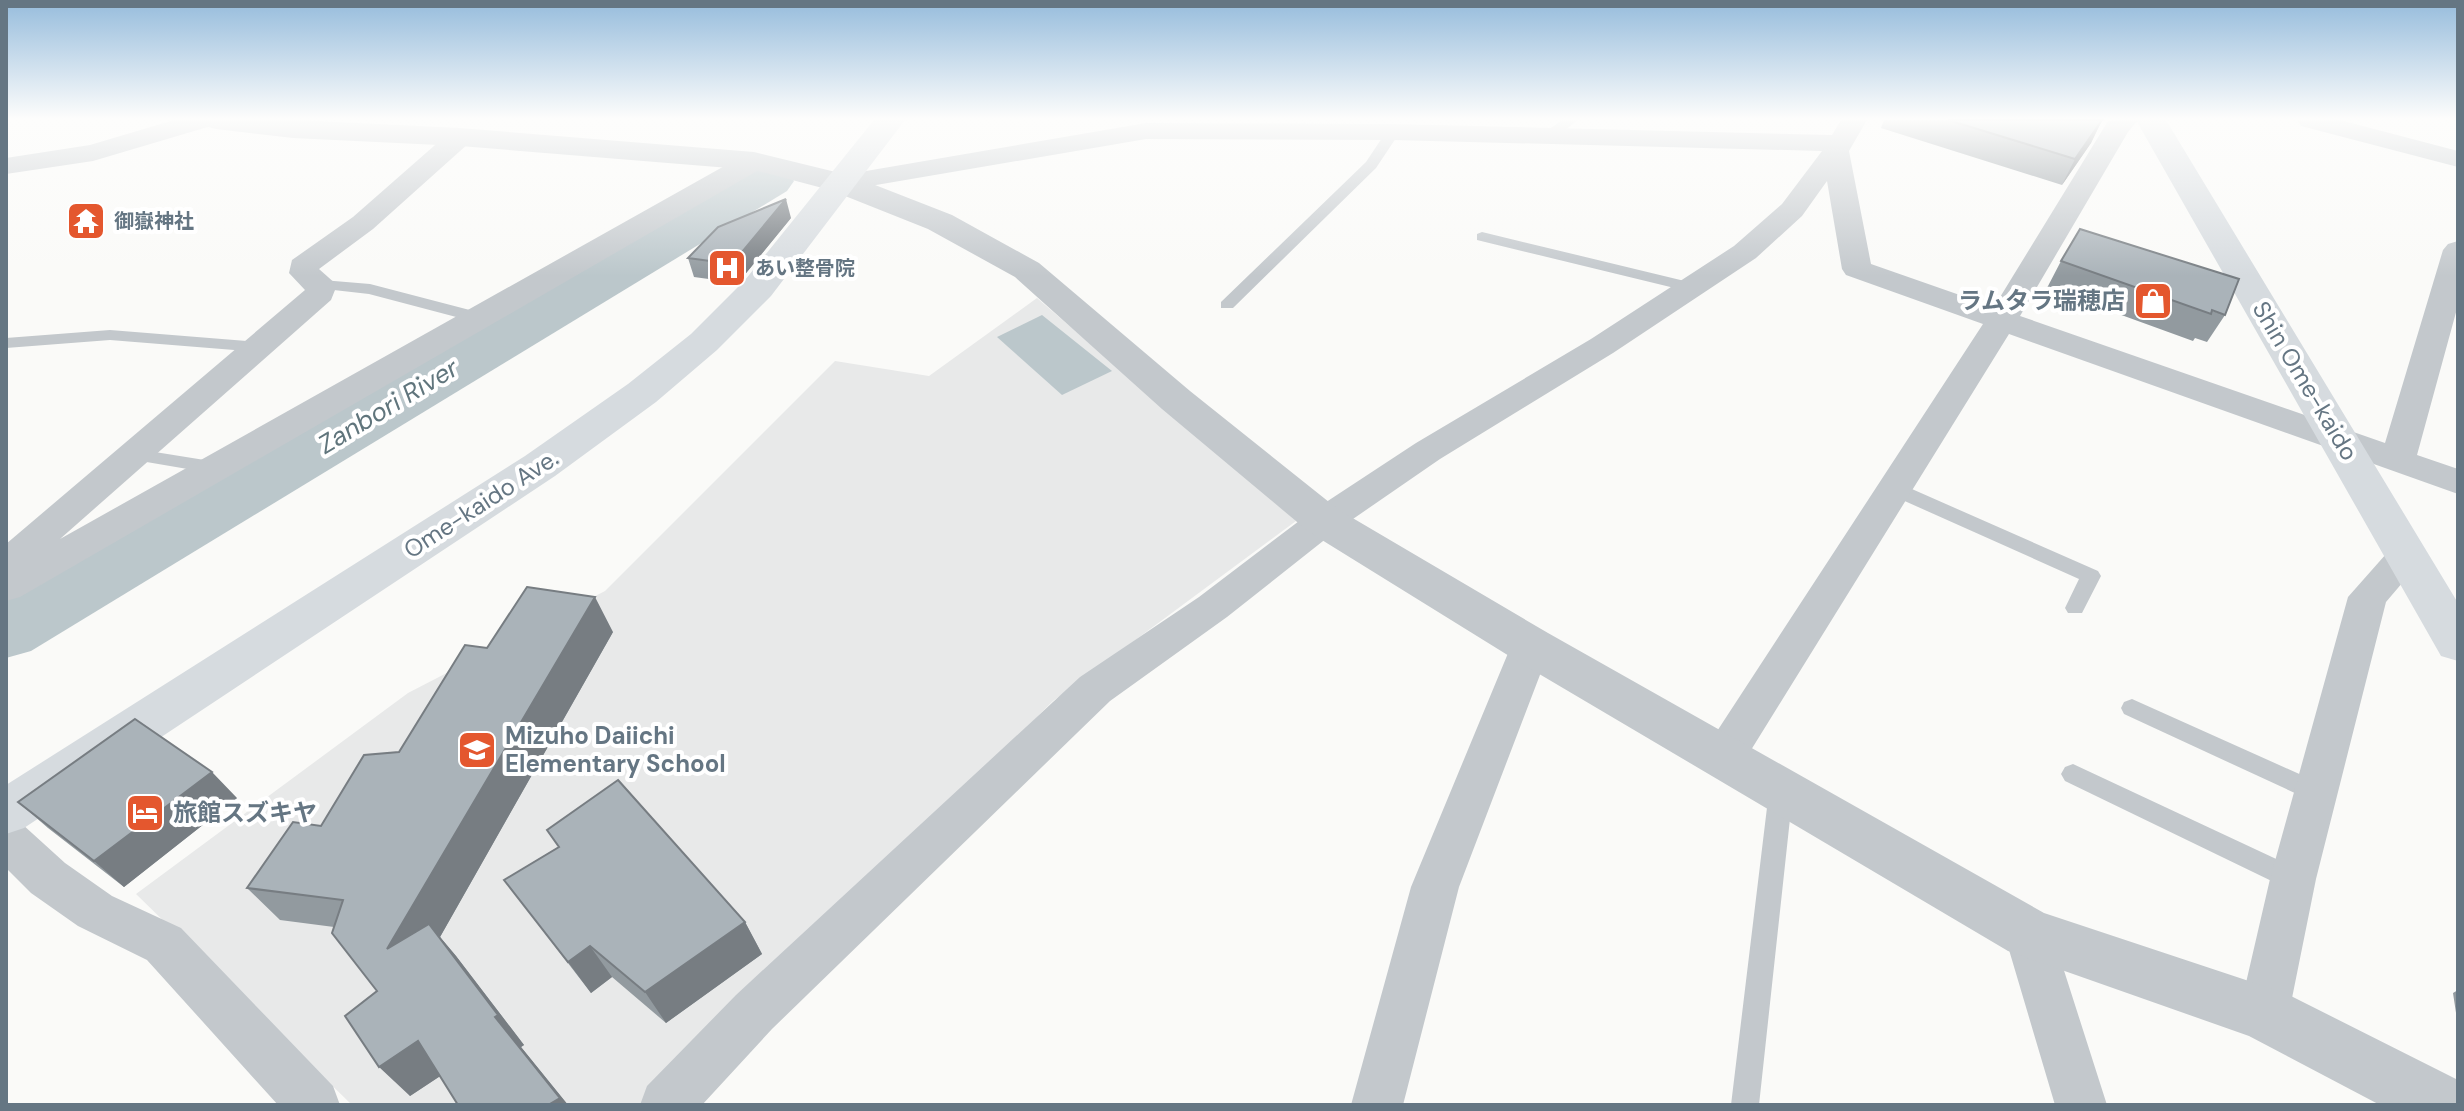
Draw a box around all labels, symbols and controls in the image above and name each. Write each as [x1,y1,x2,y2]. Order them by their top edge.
temple icon: 御嶽神社 [65,200,107,242]
place label: 御嶽神社 [114,208,194,234]
hospital icon: あい整骨院 [706,247,748,289]
place label: あい整骨院 [755,255,855,281]
shop icon: ラムタラ瑞穂店 [2132,280,2174,322]
place label: ラムタラ瑞穂店 [1958,285,2125,316]
street label: Shin Ome-kaido [2246,295,2365,466]
water label: Zanbori River [312,350,466,461]
street label: Ome-kaido Ave. [398,442,564,565]
place label: Mizuho Daiichi Elementary School [505,720,726,779]
school or university icon: Mizuho Daiichi Elementary School [456,729,498,771]
hotel icon: 旅館スズキヤ [124,792,166,834]
place label: 旅館スズキヤ [173,797,317,828]

